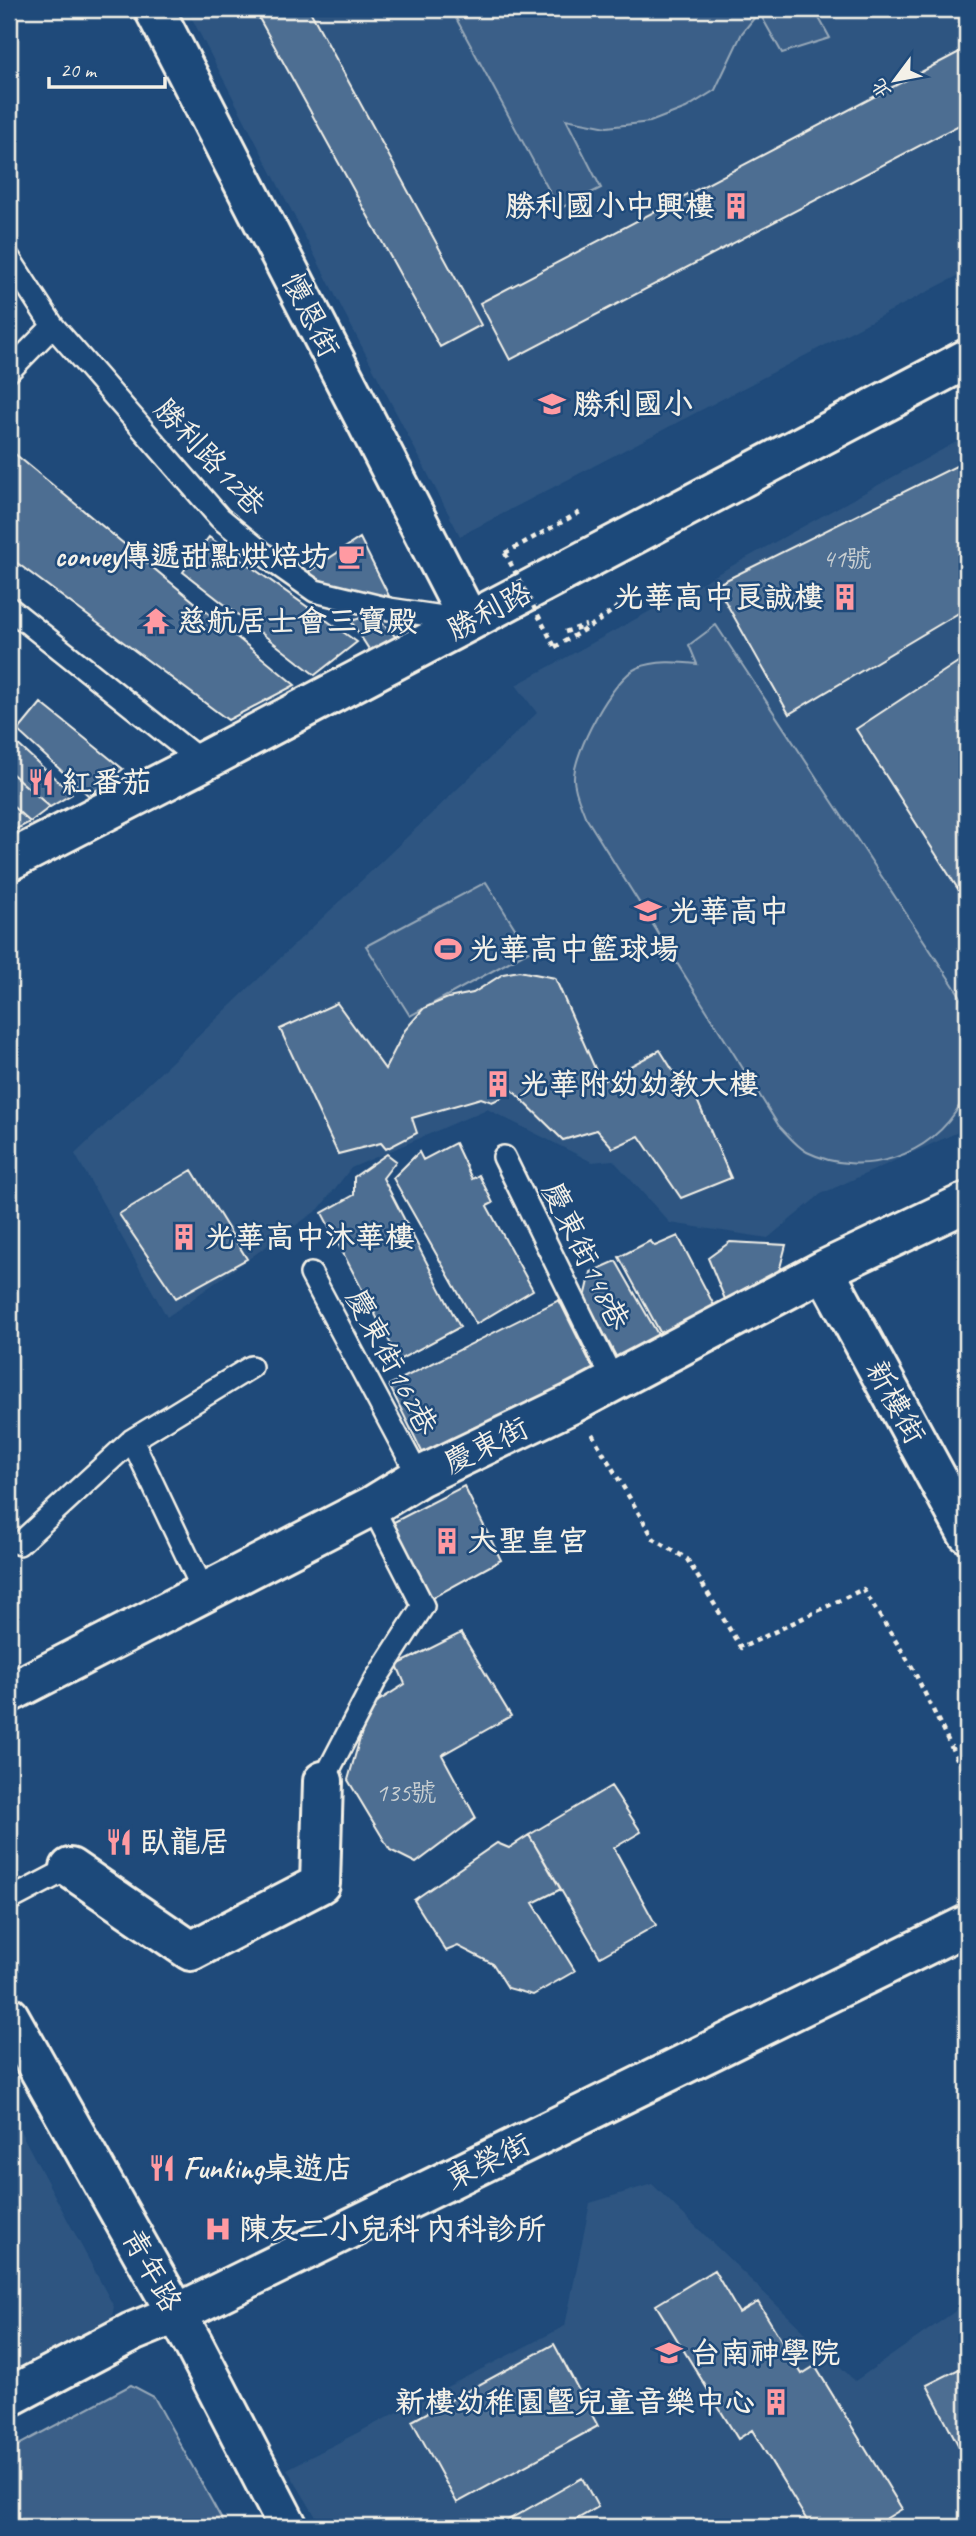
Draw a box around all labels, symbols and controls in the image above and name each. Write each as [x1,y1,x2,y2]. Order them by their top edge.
scale bar [49,46,164,90]
north arrow [860,46,930,116]
text: 20 m [60,57,98,83]
text: 北 [866,74,897,103]
place label: 勝利國小中興樓 [505,187,715,225]
building icon: 勝利國小中興樓 [721,191,751,221]
street label: 懷恩街 [274,266,348,364]
place label: 勝利國小 [573,385,693,423]
school or university icon: 勝利國小 [537,389,567,419]
street label: 勝利路12巷 [146,390,274,524]
place label: convey傳遞甜點烘焙坊 [54,537,330,575]
cafe icon: convey傳遞甜點烘焙坊 [336,541,366,571]
house number: 41號 [822,542,872,575]
street label: 勝利路 [440,573,538,649]
place label: 光華高中良誠樓 [614,578,824,616]
building icon: 光華高中良誠樓 [830,582,860,612]
place label: 慈航居士會三寶殿 [177,602,417,640]
temple icon: 慈航居士會三寶殿 [141,606,171,636]
place label: 紅番茄 [62,763,152,801]
restaurant icon: 紅番茄 [26,767,56,797]
place label: 光華高中 [669,892,789,930]
school or university icon: 光華高中 [633,896,663,926]
place label: 光華高中籃球場 [469,930,679,968]
sports icon: 光華高中籃球場 [433,934,463,964]
place label: 光華附幼幼教大樓 [519,1065,759,1103]
building icon: 光華附幼幼教大樓 [483,1069,513,1099]
street label: 慶東街148巷 [534,1176,638,1336]
place label: 光華高中沐華樓 [205,1218,415,1256]
building icon: 光華高中沐華樓 [169,1222,199,1252]
street label: 慶東街162巷 [338,1282,446,1442]
street label: 新樓街 [858,1353,934,1451]
street label: 慶東街 [437,1408,535,1482]
place label: 大聖皇宮 [468,1522,588,1560]
building icon: 大聖皇宮 [432,1526,462,1556]
house number: 135號 [375,1776,437,1809]
place label: 臥龍居 [140,1823,230,1861]
restaurant icon: 臥龍居 [104,1827,134,1857]
street label: 東榮街 [439,2124,537,2198]
place label: Funking桌遊店 [183,2149,353,2187]
restaurant icon: Funking桌遊店 [147,2153,177,2183]
place label: 陳友二小兒科 內科診所 [239,2210,546,2248]
hospital icon: 陳友二小兒科 內科診所 [203,2214,233,2244]
street label: 青年路 [114,2221,190,2319]
place label: 台南神學院 [690,2334,840,2372]
school or university icon: 台南神學院 [654,2338,684,2368]
place label: 新樓幼稚園暨兒童音樂中心 [395,2383,755,2421]
building icon: 新樓幼稚園暨兒童音樂中心 [761,2387,791,2417]

